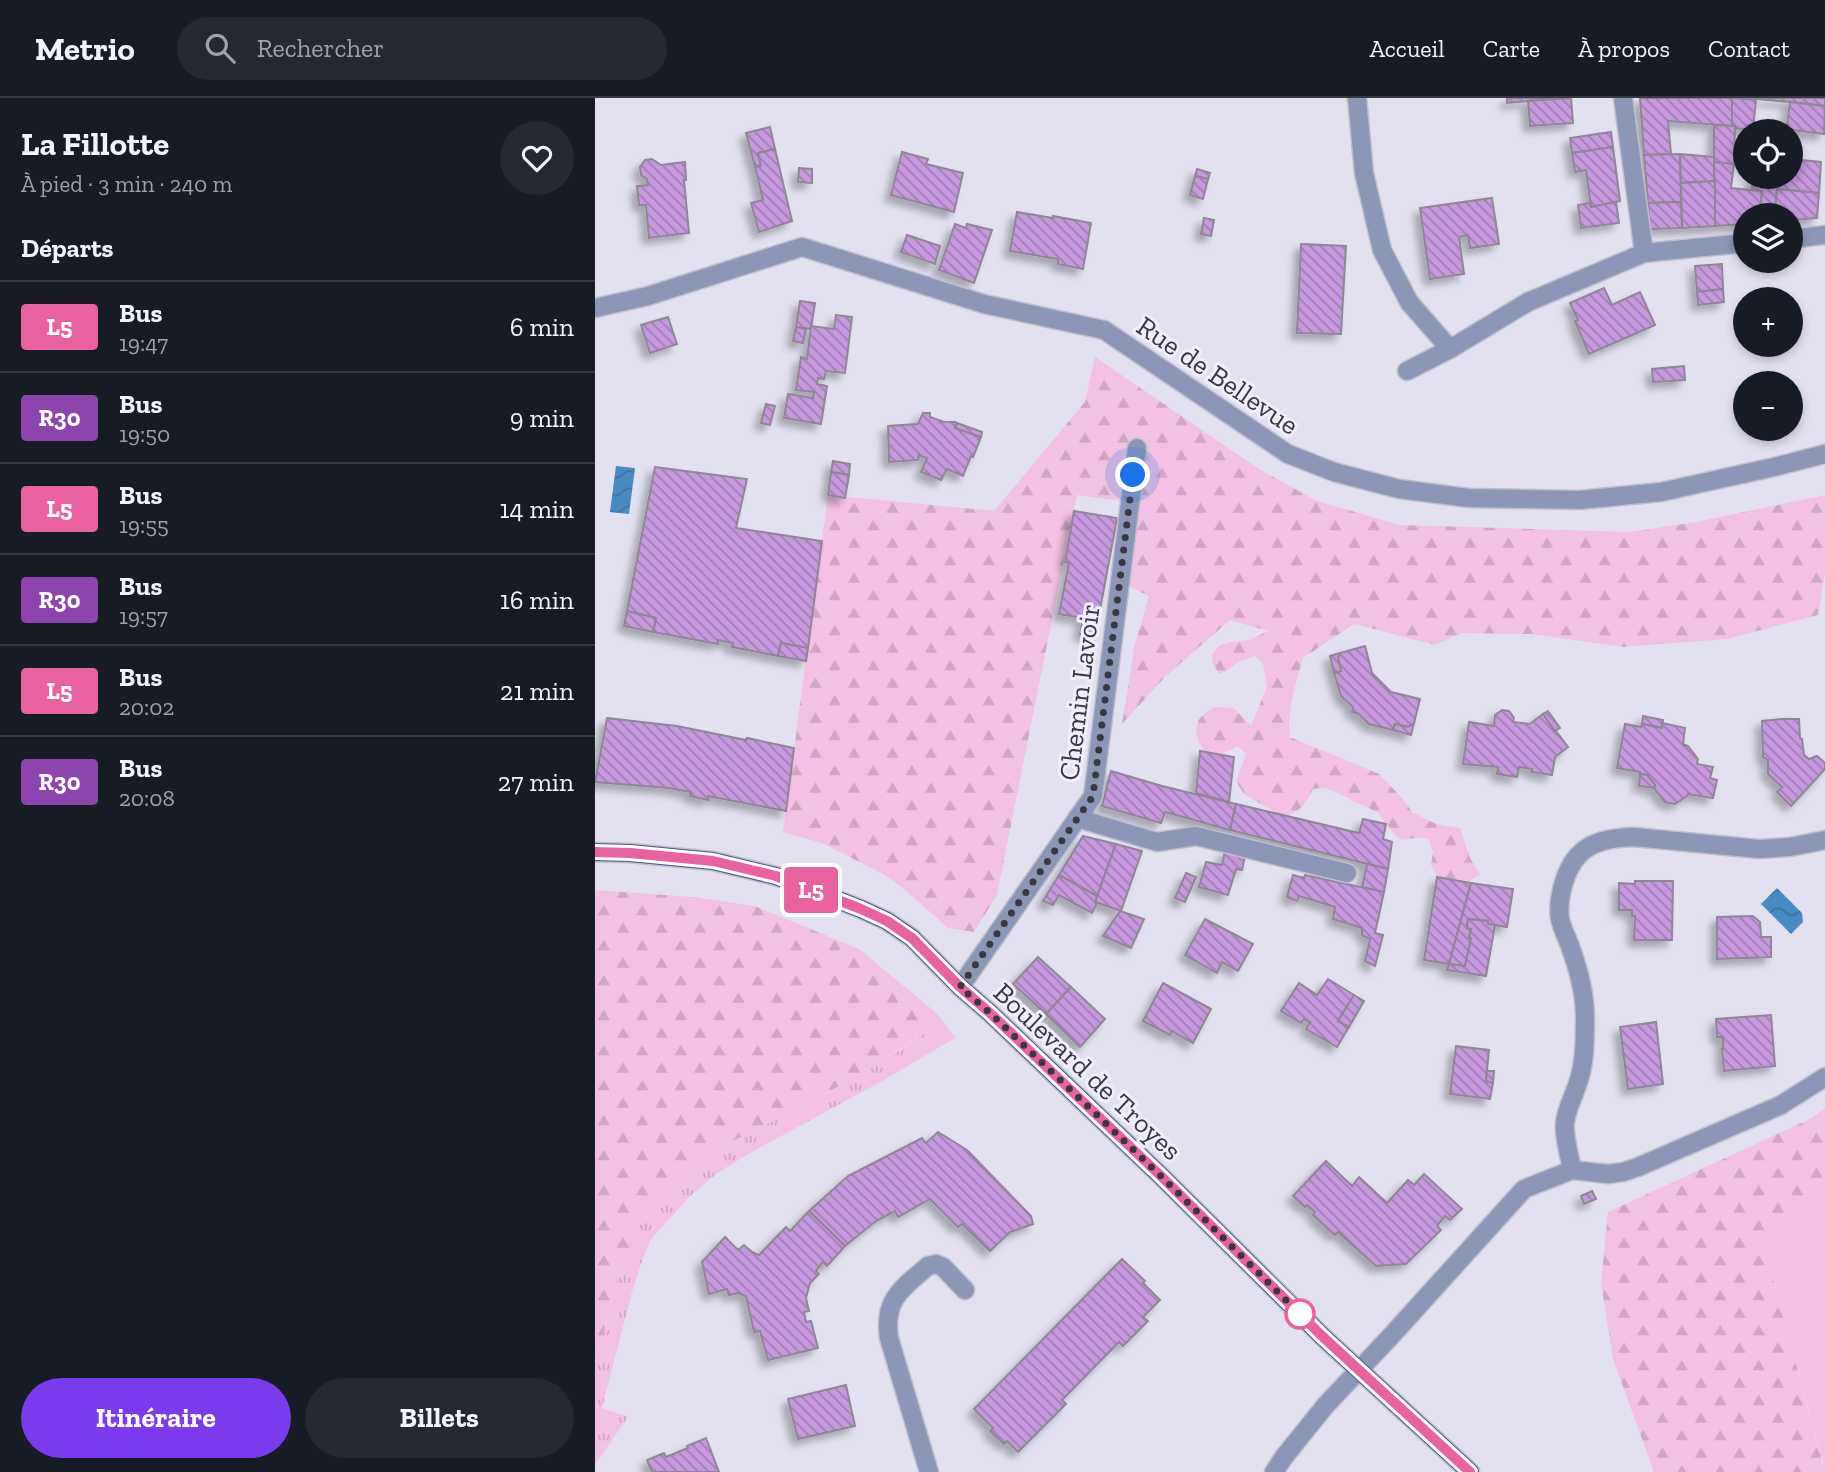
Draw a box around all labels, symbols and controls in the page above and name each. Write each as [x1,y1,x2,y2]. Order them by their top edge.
search box [177,17,667,80]
text: Metrio [35,29,135,68]
icon: search [201,29,239,67]
text: Rechercher [257,32,384,64]
text: Accueil [1369,34,1445,63]
text: Carte [1483,34,1540,63]
text: À propos [1578,34,1670,63]
text: Contact [1708,34,1790,63]
map controls [1733,119,1803,441]
button: locate [1733,119,1803,189]
button: heart [500,121,574,195]
text: La Fillotte [21,124,169,163]
text: À pied · 3 min · 240 m [21,170,232,198]
button: layers [1733,203,1803,273]
text: Départs [21,232,113,264]
button: + [1733,287,1803,357]
text: Bus [119,297,162,329]
street label: Rue de Bellevue [1131,309,1305,442]
text: 6 min [510,311,574,343]
text: L5 [47,312,72,341]
text: 19:47 [119,329,168,357]
button: − [1733,371,1803,441]
text: Bus [119,388,162,420]
text: 9 min [510,402,574,434]
text: R30 [39,403,80,432]
text: 19:50 [119,420,170,448]
your location [1115,457,1150,492]
text: Bus [119,479,162,511]
text: 14 min [499,493,574,525]
text: L5 [47,494,72,523]
text: 19:55 [119,511,169,539]
text: Bus [119,570,162,602]
text: 16 min [500,584,574,616]
text: R30 [39,585,80,614]
text: 19:57 [119,602,168,630]
street label: Chemin Lavoir [1052,602,1107,782]
text: Bus [119,661,162,693]
text: 21 min [500,675,574,707]
text: L5 [47,676,72,705]
text: 20:02 [119,693,174,721]
text: Bus [119,752,162,784]
text: 27 min [498,766,574,798]
text: R30 [39,767,80,796]
text: 20:08 [119,784,175,812]
line badge: L5 [779,867,843,913]
text: L5 [798,875,824,904]
street label: Boulevard de Troyes [987,976,1188,1167]
unlabelled marker [1285,1299,1315,1329]
button: Itinéraire [21,1378,291,1458]
button: Billets [305,1378,574,1458]

